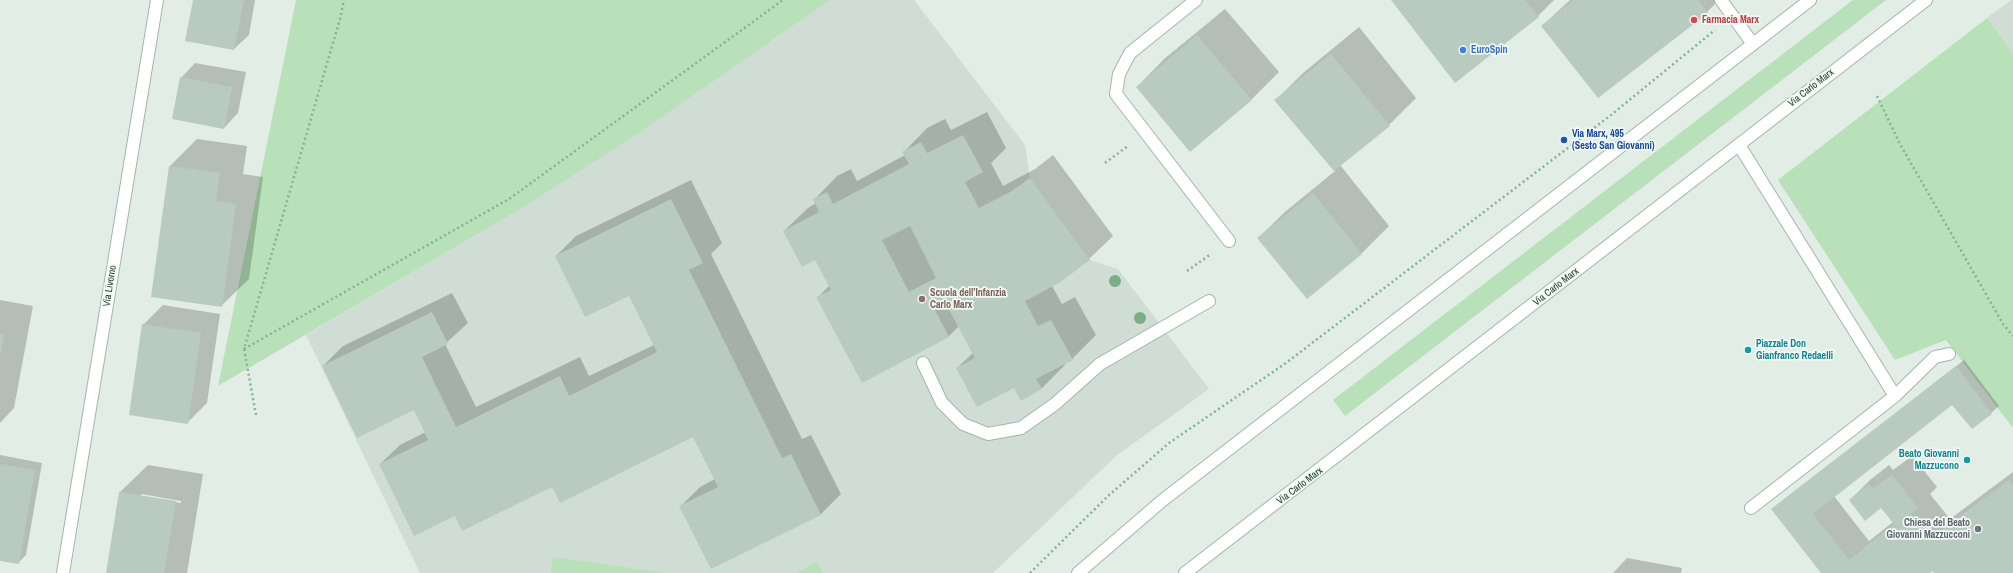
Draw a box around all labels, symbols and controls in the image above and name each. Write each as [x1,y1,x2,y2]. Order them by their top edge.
place label: Farmacia Marx [1702,14,1759,26]
marker: Farmacia Marx [1689,15,1699,25]
place label: EuroSpin [1471,44,1507,56]
marker: EuroSpin [1458,45,1468,55]
street label: Via Carlo Marx [1786,66,1836,110]
place label: Via Marx, 495 (Sesto San Giovanni) [1572,128,1654,152]
marker: Via Marx, 495 (Sesto San Giovanni) [1559,135,1569,145]
street label: Via Livorno [101,264,119,308]
street label: Via Carlo Marx [1531,265,1581,309]
place label: Scuola dell’Infanzia Carlo Marx [930,287,1006,310]
marker: Scuola dell’Infanzia Carlo Marx [917,294,927,304]
place label: Piazzale Don Gianfranco Redaelli [1756,338,1833,362]
marker: Piazzale Don Gianfranco Redaelli [1743,345,1753,355]
place label: Beato Giovanni Mazzucono [1899,448,1959,472]
marker: Beato Giovanni Mazzucono [1962,455,1972,465]
street label: Via Carlo Marx [1275,465,1325,507]
place label: Chiesa del Beato Giovanni Mazzucconi [1887,517,1970,540]
marker: Chiesa del Beato Giovanni Mazzucconi [1973,524,1983,534]

